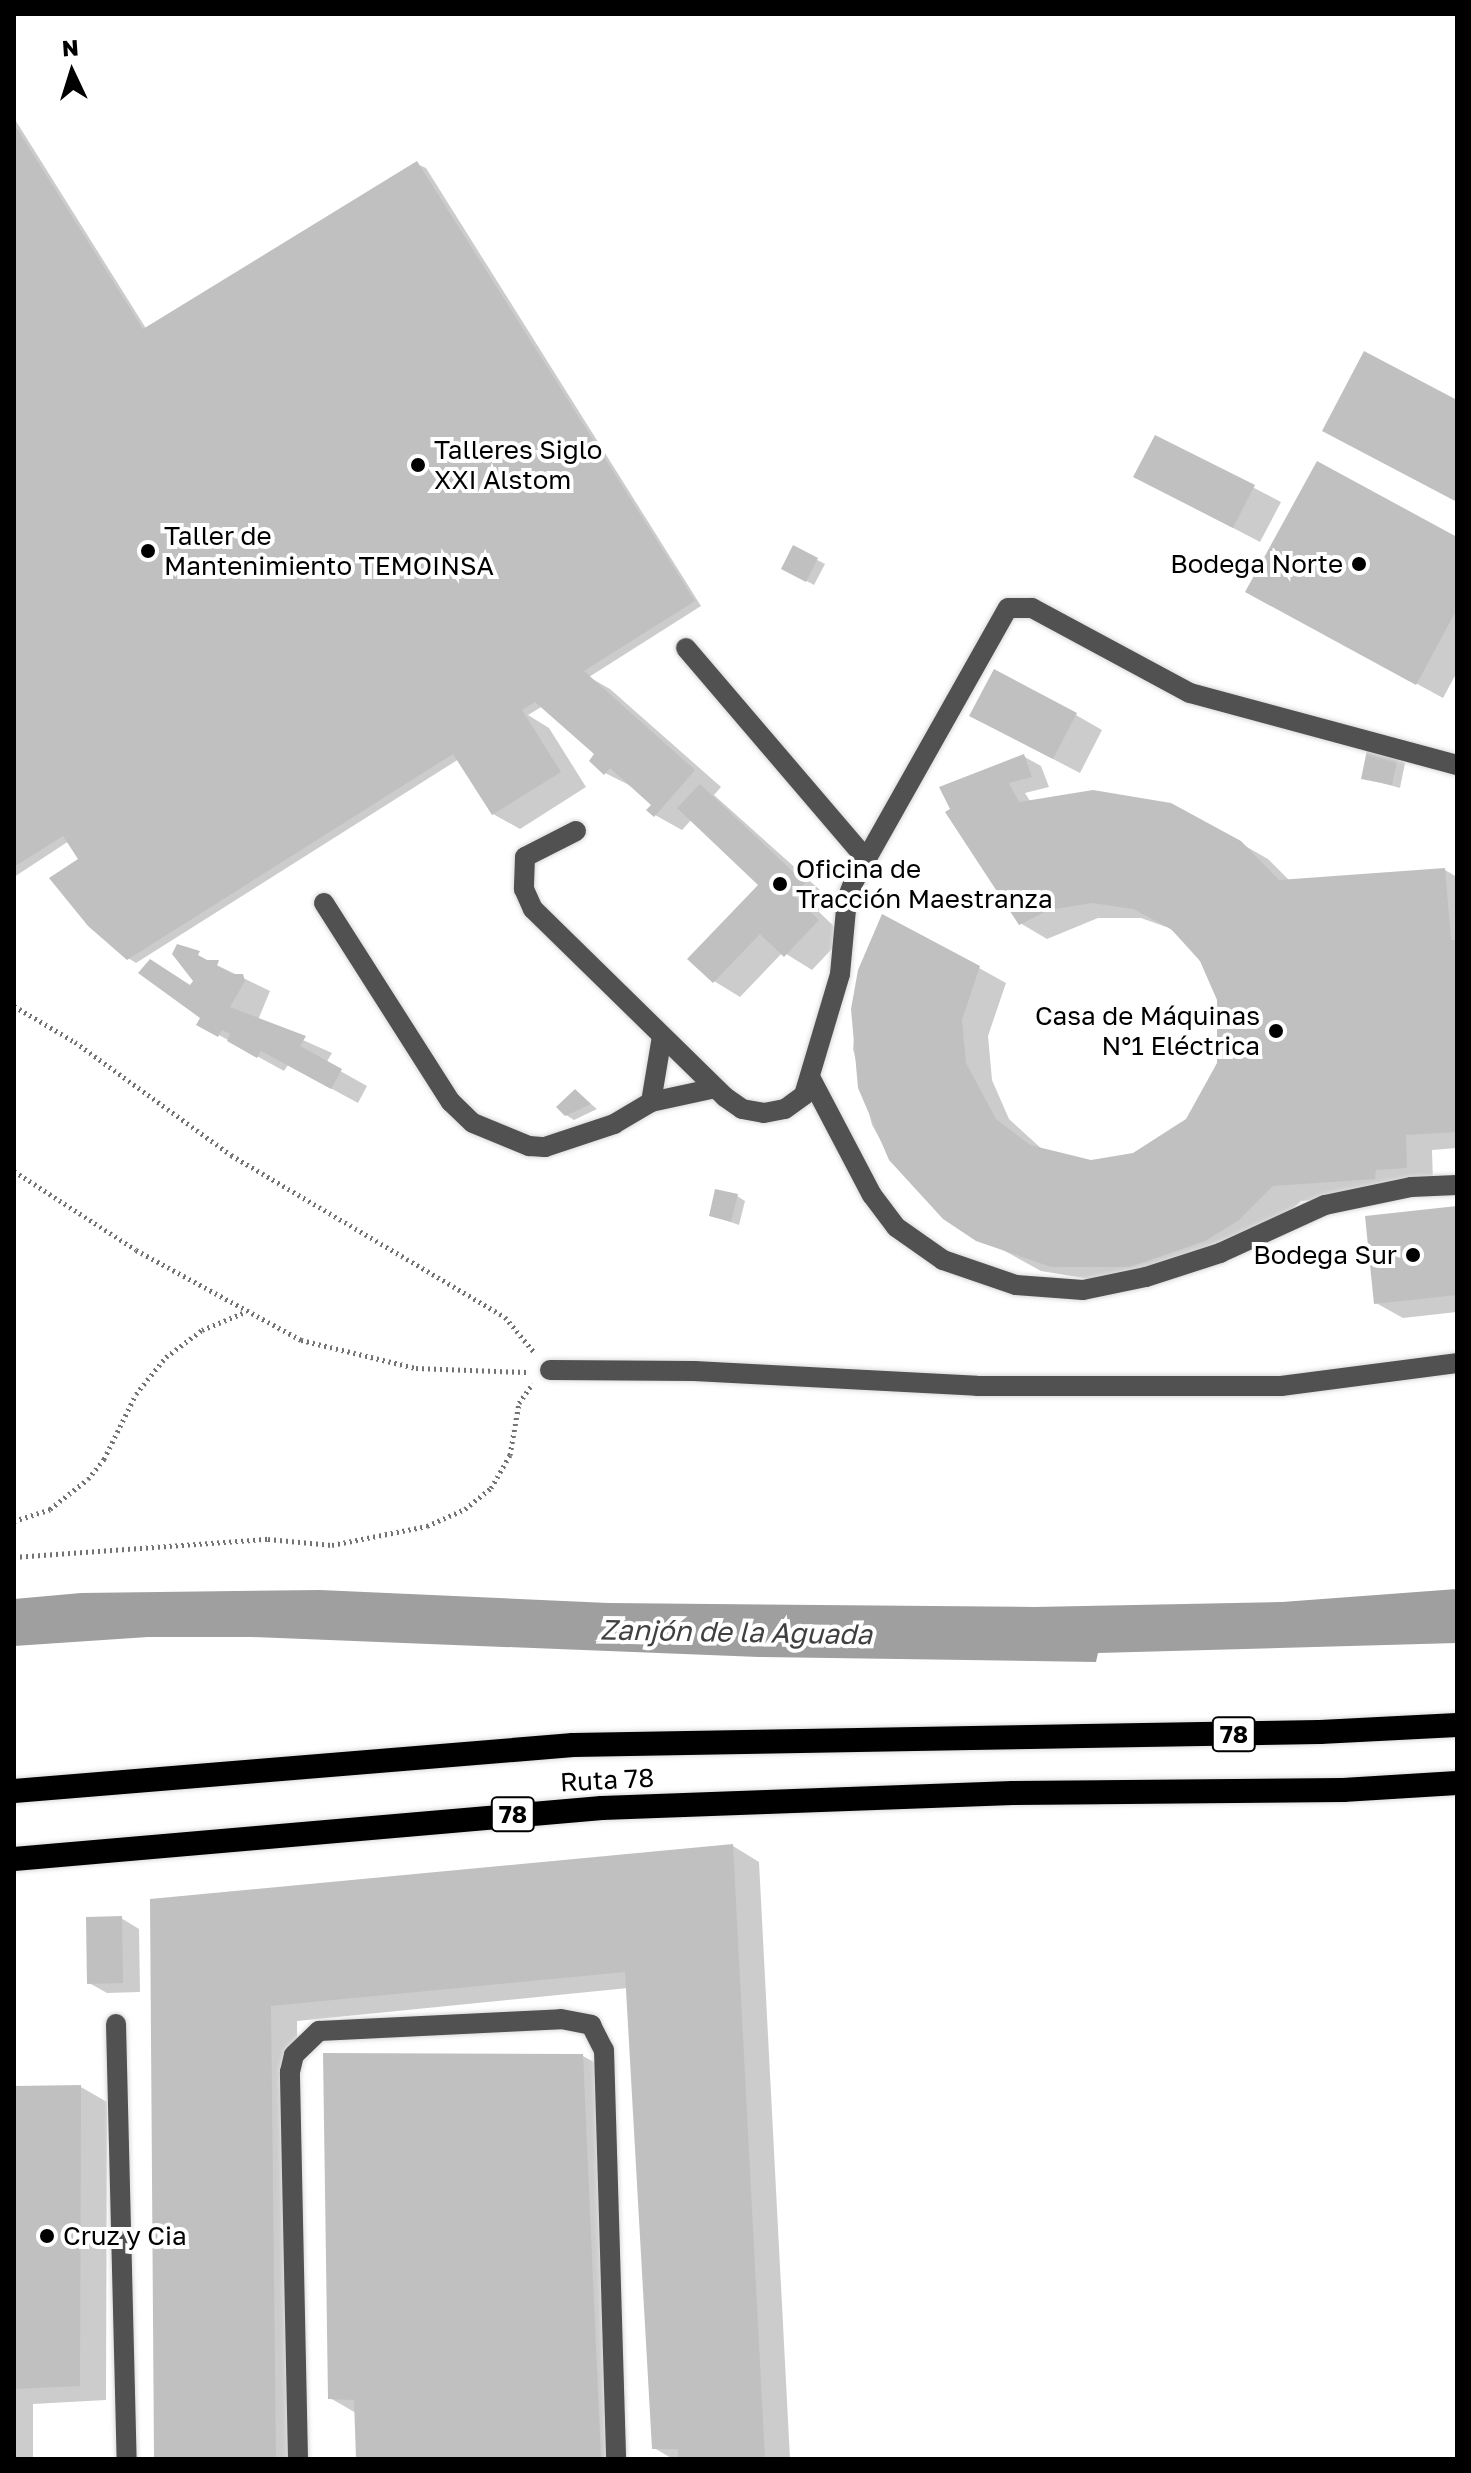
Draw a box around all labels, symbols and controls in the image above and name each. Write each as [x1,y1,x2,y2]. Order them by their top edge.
north arrow [32,32,112,112]
text: N [61,34,80,62]
place label: Talleres Siglo XXI Alstom [434,434,602,496]
marker: Talleres Siglo XXI Alstom [409,456,427,474]
place label: Taller de Mantenimiento TEMOINSA [164,520,494,582]
marker: Taller de Mantenimiento TEMOINSA [139,542,157,560]
place label: Bodega Norte [1170,548,1343,580]
marker: Bodega Norte [1350,555,1368,573]
place label: Oficina de Tracción Maestranza [796,853,1053,914]
marker: Oficina de Tracción Maestranza [771,875,789,893]
place label: Casa de Máquinas N°1 Eléctrica [1035,1000,1260,1062]
marker: Casa de Máquinas N°1 Eléctrica [1267,1022,1285,1040]
place label: Bodega Sur [1253,1239,1397,1271]
marker: Bodega Sur [1404,1246,1422,1264]
water label: Zanjón de la Aguada [600,1613,872,1651]
road number: 78 [1210,1714,1258,1754]
street label: Ruta 78 [559,1762,655,1798]
road number: 78 [489,1794,537,1834]
place label: Cruz y Cia [63,2220,187,2252]
marker: Cruz y Cia [38,2227,56,2245]

